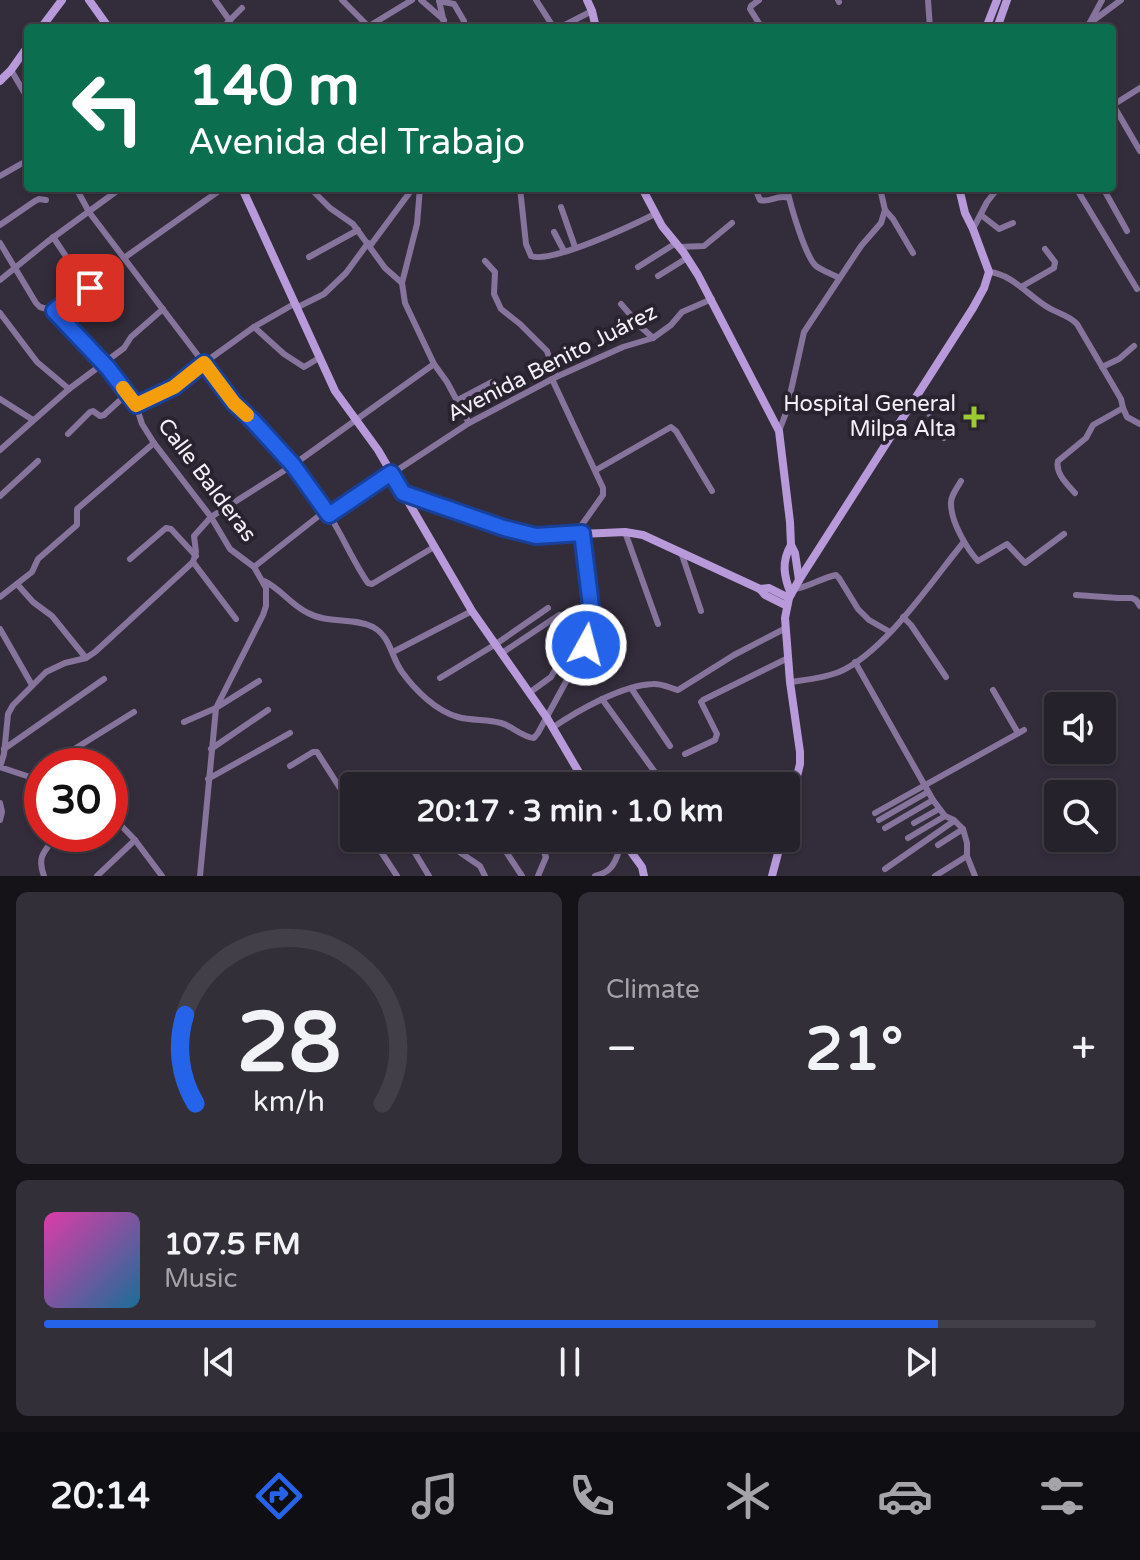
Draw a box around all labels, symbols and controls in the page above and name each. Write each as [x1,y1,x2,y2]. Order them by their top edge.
text: 140 m [188,53,359,120]
icon: left [56,56,160,160]
text: Avenida del Trabajo [188,121,525,164]
pin [56,254,124,322]
icon: arrive [68,266,112,310]
street label: Avenida Benito Juárez [443,299,661,427]
place label: Hospital General Milpa Alta [783,391,956,442]
marker: Hospital General Milpa Alta [963,406,985,428]
street label: Calle Balderas [152,413,262,547]
position arrow [544,603,628,687]
map controls [1044,692,1116,852]
button: sound [1044,692,1116,764]
speed limit sign: 30 [24,748,128,852]
button: search [1044,780,1116,852]
text: 20:17 · 3 min · 1.0 km [416,793,724,830]
text: Climate [606,974,700,1005]
text: 28 [237,994,341,1094]
text: 21° [805,1014,903,1086]
text: − [606,1023,637,1076]
text: + [1071,1023,1096,1076]
text: km/h [253,1085,325,1119]
text: 107.5 FM [164,1226,301,1263]
text: Music [164,1263,237,1294]
icon: previous [197,1340,241,1384]
icon: pause [548,1340,592,1384]
icon: next [899,1340,943,1384]
icon: directions [251,1468,307,1524]
icon: music [407,1468,463,1524]
icon: phone [564,1468,620,1524]
icon: climate [720,1468,776,1524]
icon: car [877,1468,933,1524]
icon: filters [1034,1468,1090,1524]
text: 20:14 [50,1475,150,1518]

